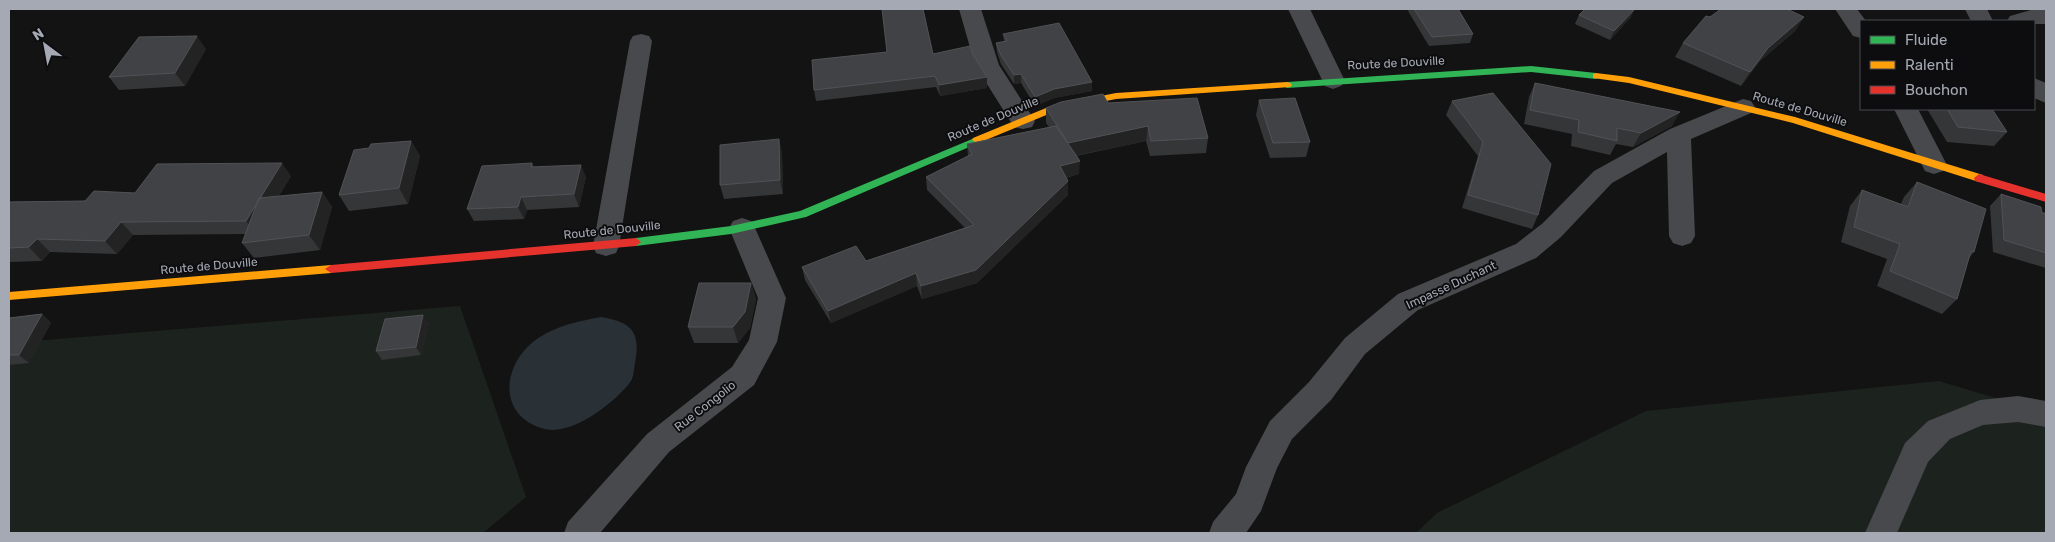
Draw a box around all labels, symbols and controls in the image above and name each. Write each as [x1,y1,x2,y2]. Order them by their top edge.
north arrow [20,20,70,70]
legend [1860,20,2035,110]
text: N [30,25,47,44]
text: Fluide [1905,31,1947,49]
street label: Route de Douville [1347,53,1445,73]
text: Ralenti [1905,56,1954,74]
text: Bouchon [1905,81,1968,99]
street label: Route de Douville [1751,89,1849,129]
street label: Route de Douville [945,93,1041,145]
street label: Route de Douville [563,218,662,242]
street label: Route de Douville [160,255,258,277]
street label: Impasse Duchant [1404,258,1498,312]
street label: Rue Congolio [672,378,738,434]

